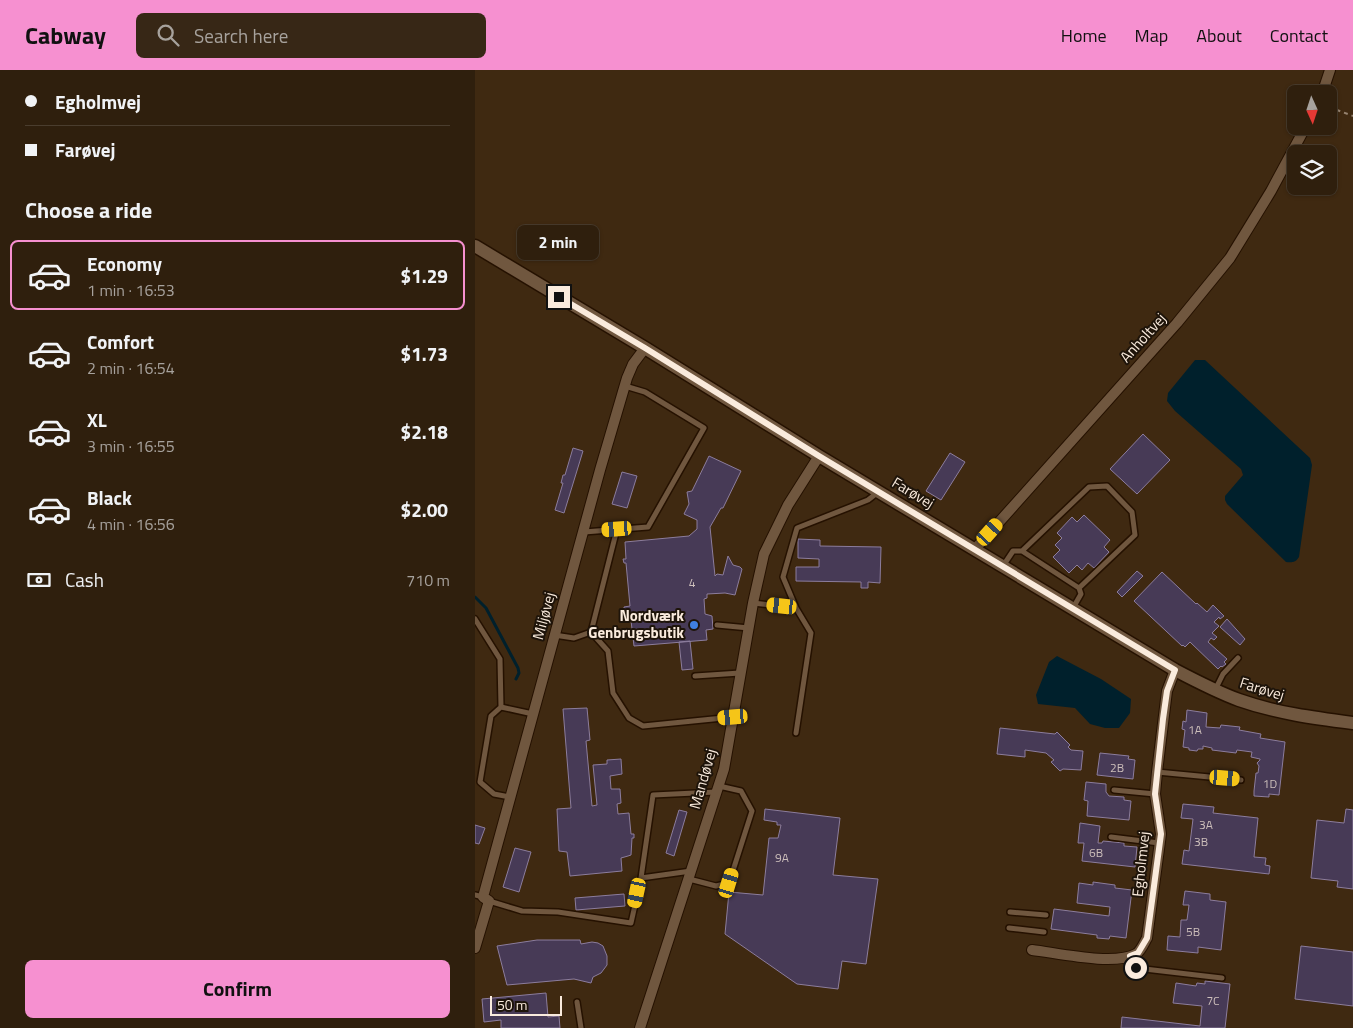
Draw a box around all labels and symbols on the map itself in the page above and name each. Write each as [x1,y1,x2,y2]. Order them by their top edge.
north arrow [1287,85,1337,135]
callout: 2 min [518,224,600,260]
route end [548,286,570,308]
street label: Anholtvej [1114,308,1171,368]
street label: Farøvej [888,471,939,514]
car [974,516,1005,548]
car [601,520,632,538]
house number: 4 [689,573,696,592]
street label: Miljøvej [526,590,561,642]
car [766,597,797,615]
place label: Nordværk Genbrugsbutik [588,604,684,644]
marker: Nordværk Genbrugsbutik [688,619,700,631]
street label: Farøvej [1237,671,1287,706]
car [717,708,748,726]
house number: 1A [1188,720,1202,739]
street label: Mandøvej [683,746,722,812]
house number: 2B [1110,758,1124,777]
car [1209,769,1240,787]
house number: 1D [1263,774,1277,793]
house number: 3A [1199,815,1213,834]
street label: Egholmvej [1126,830,1155,898]
house number: 3B [1194,832,1208,851]
house number: 6B [1089,843,1103,862]
house number: 9A [775,848,789,867]
car [717,866,740,900]
car [626,877,647,909]
house number: 5B [1186,922,1200,941]
route start [1125,957,1147,979]
house number: 7C [1206,991,1220,1010]
scale bar [490,993,563,1016]

